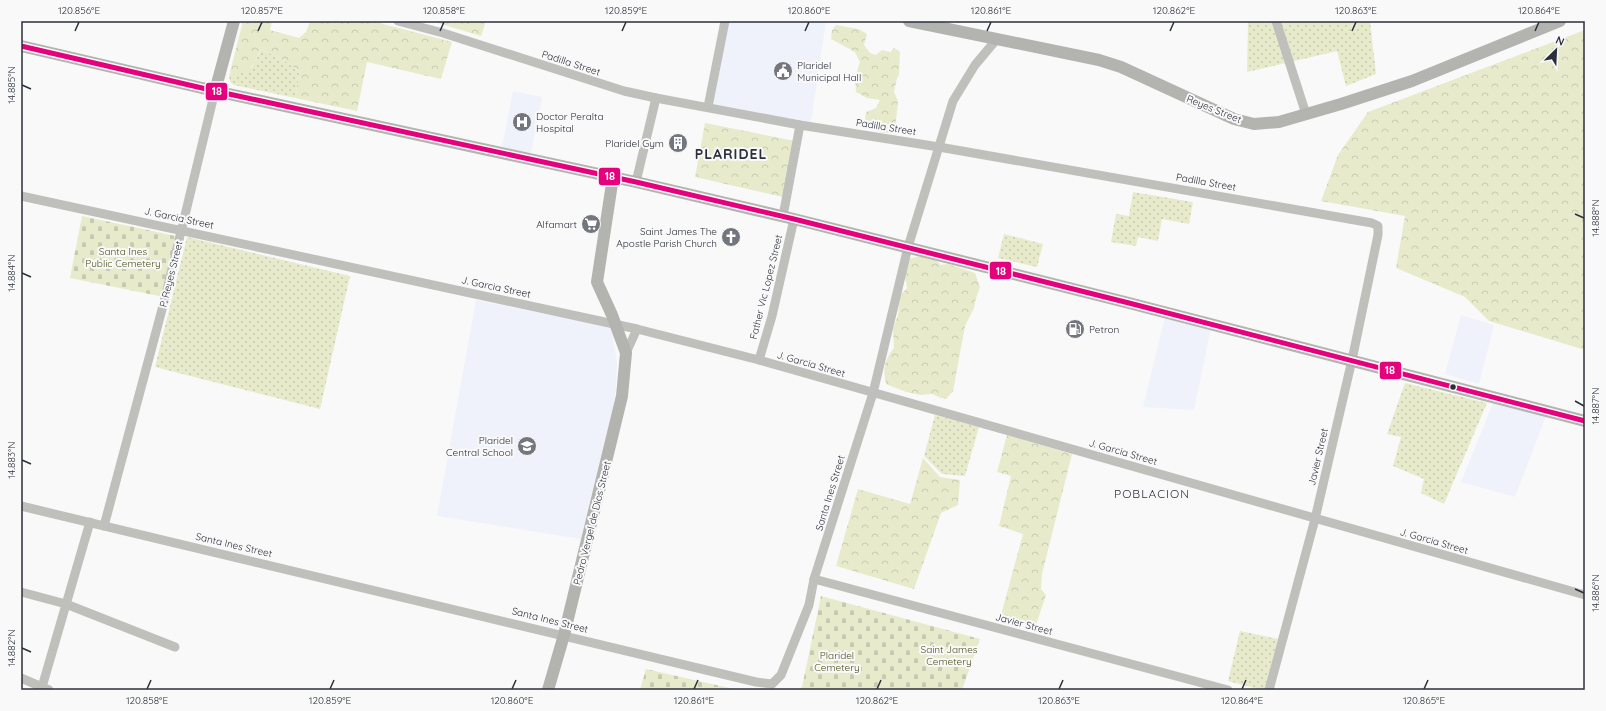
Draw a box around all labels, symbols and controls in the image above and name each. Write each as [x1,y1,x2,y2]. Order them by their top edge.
text: 120.856°E [58,4,100,17]
text: 120.857°E [241,4,283,17]
text: 120.858°E [423,4,465,17]
text: 120.859°E [605,4,648,17]
text: 120.860°E [788,4,831,17]
text: 120.861°E [971,4,1012,17]
text: 120.862°E [1153,4,1195,17]
text: 120.863°E [1335,4,1377,17]
text: 120.864°E [1518,4,1560,17]
north arrow [1536,30,1576,70]
text: N [1554,33,1567,49]
street label: Padilla Street [540,47,603,79]
place label: Plaridel Municipal Hall [797,59,861,84]
public building icon: Plaridel Municipal Hall [772,60,794,82]
text: 14.885°N [5,66,18,104]
line badge: 18 [205,82,228,101]
text: 18 [212,84,222,98]
street label: Reyes Street [1185,92,1244,126]
place label: Doctor Peralta Hospital [536,110,603,135]
hospital icon: Doctor Peralta Hospital [511,111,533,133]
street label: Padilla Street [855,116,918,138]
building icon: Plaridel Gym [667,132,689,154]
place label: Plaridel Gym [605,137,664,150]
district label: PLARIDEL [695,145,767,163]
line badge: 18 [598,167,621,186]
text: 18 [605,169,615,183]
street label: Padilla Street [1175,170,1238,194]
text: 14.888°N [1589,199,1602,237]
street label: J. Garcia Street [143,204,215,232]
supermarket icon: Alfamart [580,213,602,235]
place label: Alfamart [536,218,578,231]
place label: Saint James The Apostle Parish Church [616,225,717,250]
church icon: Saint James The Apostle Parish Church [720,226,742,248]
street label: Father Vic Lopez Street [747,233,785,341]
street label: P. Reyes Street [156,239,186,308]
park label: Santa Ines Public Cemetery [85,245,161,270]
text: 14.884°N [5,254,18,292]
line badge: 18 [989,261,1012,280]
text: 18 [996,264,1006,278]
street label: J. Garcia Street [460,273,532,301]
fuel station icon: Petron [1064,318,1086,340]
place label: Petron [1089,323,1119,336]
street label: J. Garcia Street [775,348,847,380]
line badge: 18 [1379,361,1402,380]
text: 18 [1385,363,1395,377]
unlabelled marker [1448,382,1458,392]
text: 14.887°N [1589,388,1602,424]
street label: Javier Street [1305,426,1331,487]
place label: Plaridel Central School [446,434,513,459]
school or university icon: Plaridel Central School [516,435,538,457]
street label: J. Garcia Street [1087,436,1159,468]
text: 14.883°N [5,441,18,479]
street label: Santa Ines Street [812,453,848,532]
street label: Pedro Vergel de Dios Street [570,459,614,586]
district label: POBLACION [1114,486,1190,501]
street label: J. Garcia Street [1398,525,1470,557]
street label: Santa Ines Street [194,530,274,560]
text: 14.886°N [1589,574,1602,612]
street label: Santa Ines Street [510,604,590,636]
street label: Javier Street [994,610,1055,638]
text: 14.882°N [5,629,18,667]
park label: Saint James Cemetery [921,643,978,668]
park label: Plaridel Cemetery [814,649,860,674]
text: 120.858°E [126,694,168,707]
text: 120.859°E [309,694,352,707]
text: 120.860°E [491,694,534,707]
text: 120.861°E [674,694,715,707]
text: 120.862°E [856,694,898,707]
text: 120.863°E [1038,694,1080,707]
text: 120.864°E [1221,694,1263,707]
text: 120.865°E [1403,694,1445,707]

